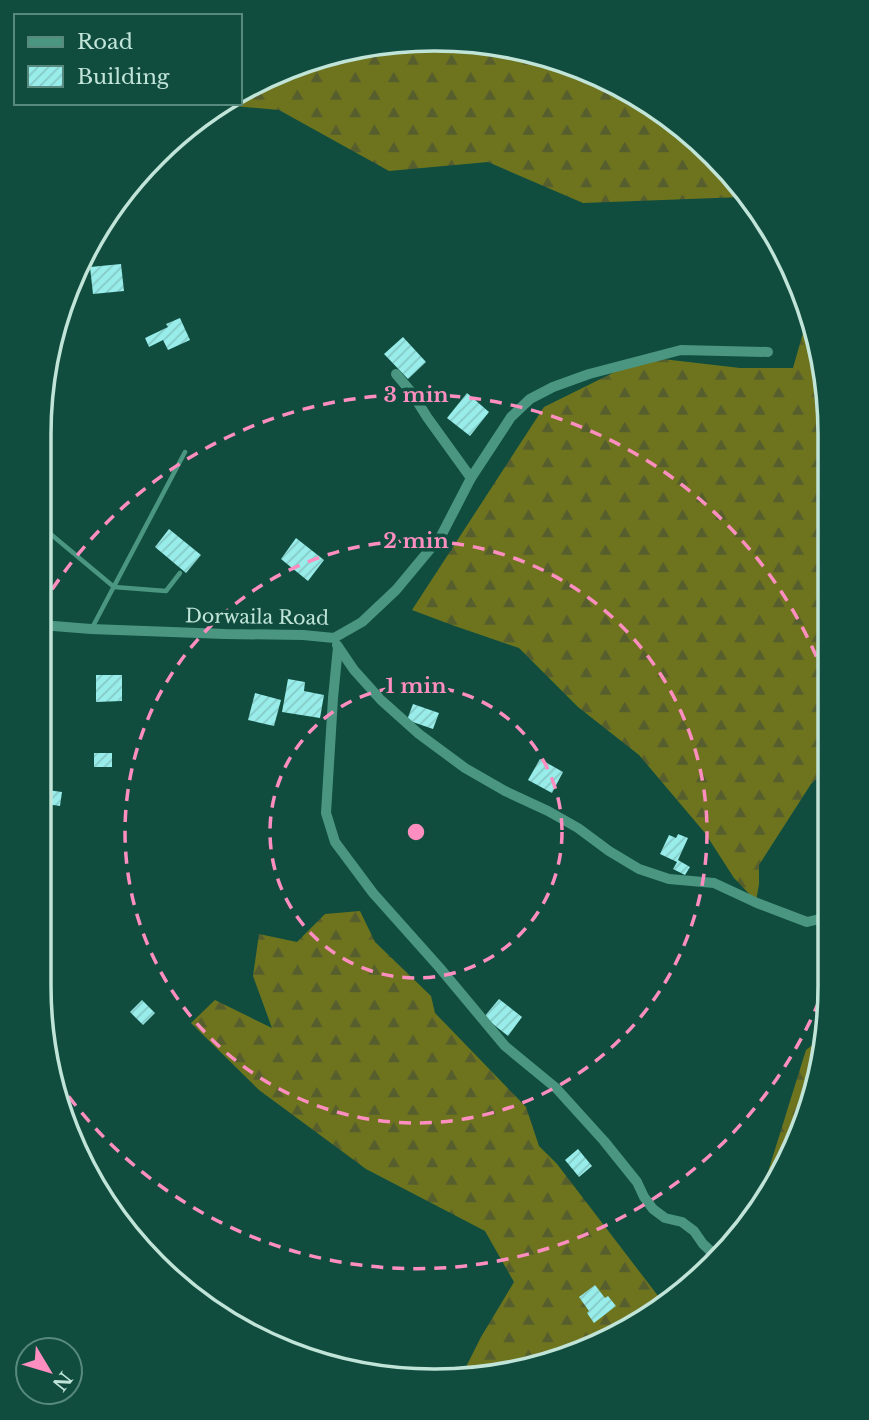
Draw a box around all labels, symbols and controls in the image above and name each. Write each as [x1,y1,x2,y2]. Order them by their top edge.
legend [14,14,242,105]
text: Road [77,29,133,55]
text: Building [77,64,170,90]
text: 3 min [383,382,449,408]
text: 2 min [383,528,449,554]
street label: Dorwaila Road [185,604,329,630]
text: 1 min [386,673,446,699]
centre of rings [404,820,428,844]
north arrow [14,1336,84,1406]
text: N [47,1367,77,1395]

